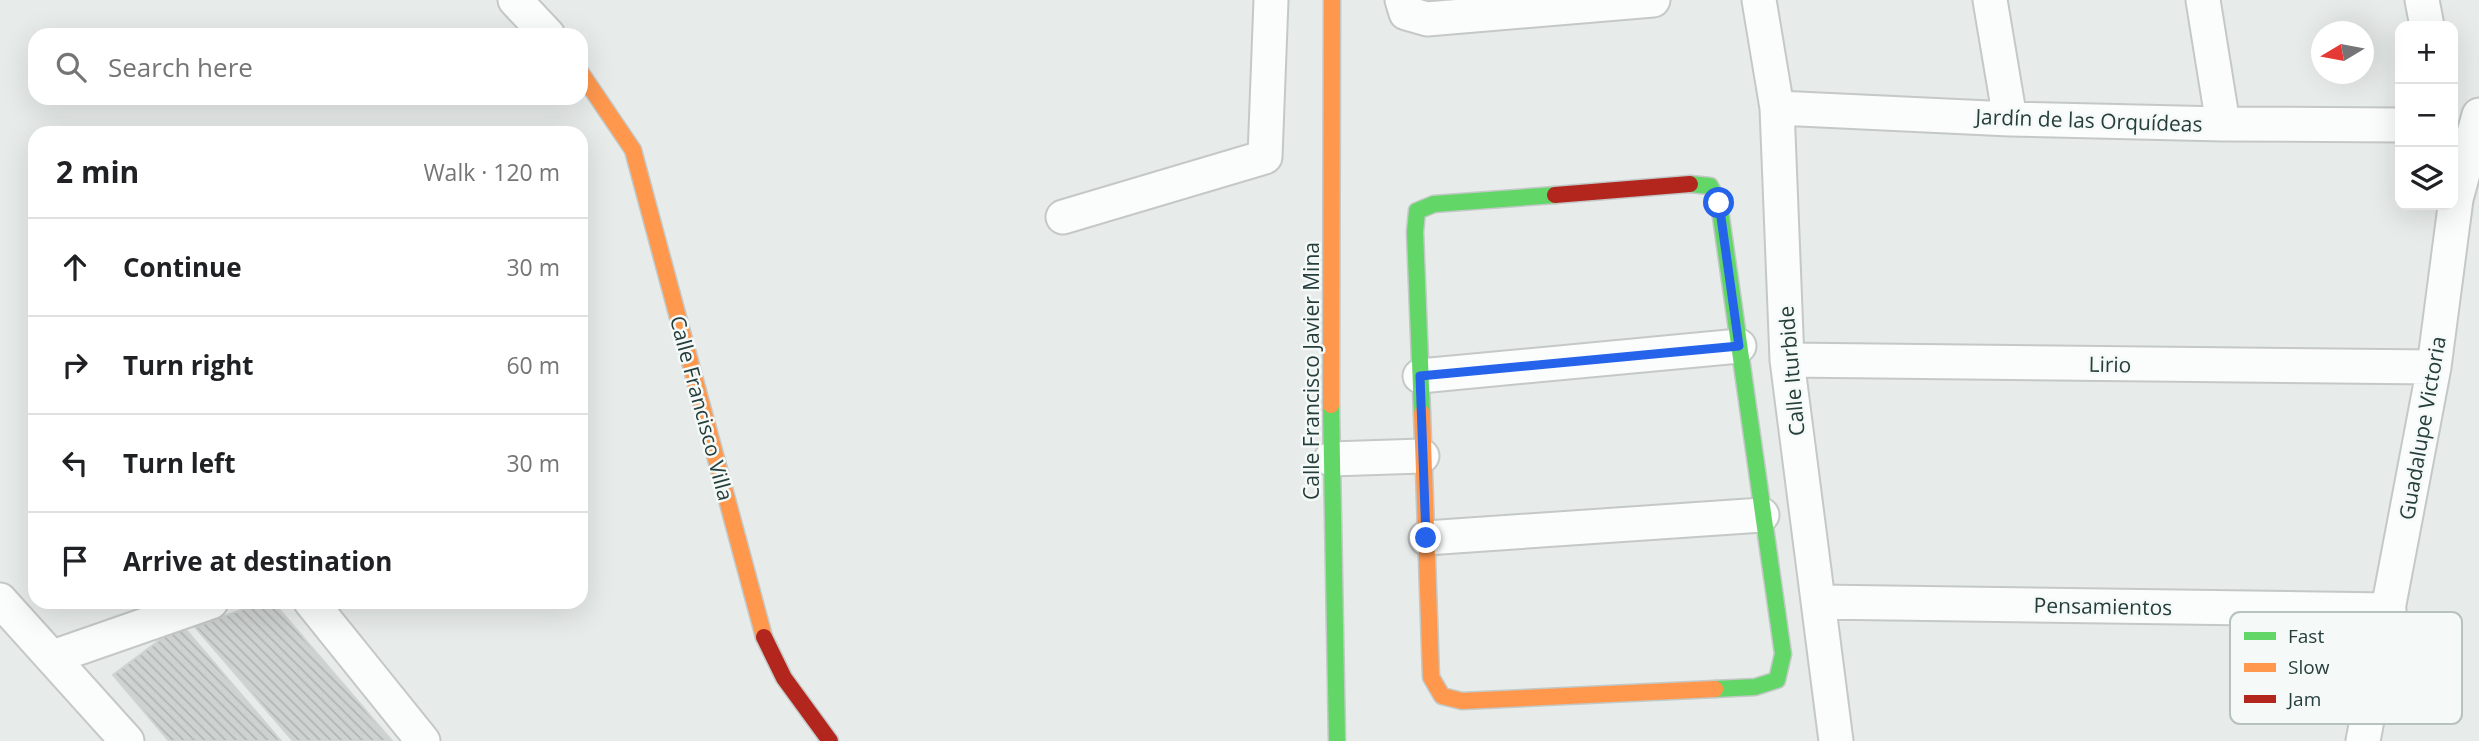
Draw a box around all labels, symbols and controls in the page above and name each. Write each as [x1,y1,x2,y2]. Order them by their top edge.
north arrow [2311,21,2374,84]
map controls [2395,21,2458,210]
button: + [2395,21,2458,84]
search box [28,28,588,105]
icon: search [52,48,90,86]
text: Search here [108,49,253,85]
button: − [2395,84,2458,147]
street label: Jardín de las Orquídeas [1973,102,2203,138]
button: layers [2395,147,2458,210]
text: 2 min [56,151,139,192]
text: Walk · 120 m [423,156,560,188]
route start [1703,187,1734,218]
street label: Calle Francisco Javier Mina [1297,242,1325,500]
icon: ahead [56,248,94,286]
text: Continue [123,249,242,285]
text: 30 m [506,251,560,283]
street label: Calle Iturbide [1771,305,1811,437]
street label: Calle Francisco Villa [664,312,740,504]
street label: Guadalupe Victoria [2392,334,2452,522]
icon: right [56,346,94,384]
text: Turn right [123,347,254,383]
text: 60 m [506,349,560,381]
street label: Lirio [2088,350,2132,378]
icon: left [56,444,94,482]
text: Turn left [123,445,235,481]
text: 30 m [506,447,560,479]
route end [1410,522,1441,553]
icon: arrive [56,542,94,580]
text: Arrive at destination [123,543,392,579]
street label: Pensamientos [2034,591,2172,621]
legend [2230,612,2462,724]
text: Fast [2288,623,2324,649]
text: Slow [2288,654,2330,680]
text: Jam [2286,686,2321,712]

